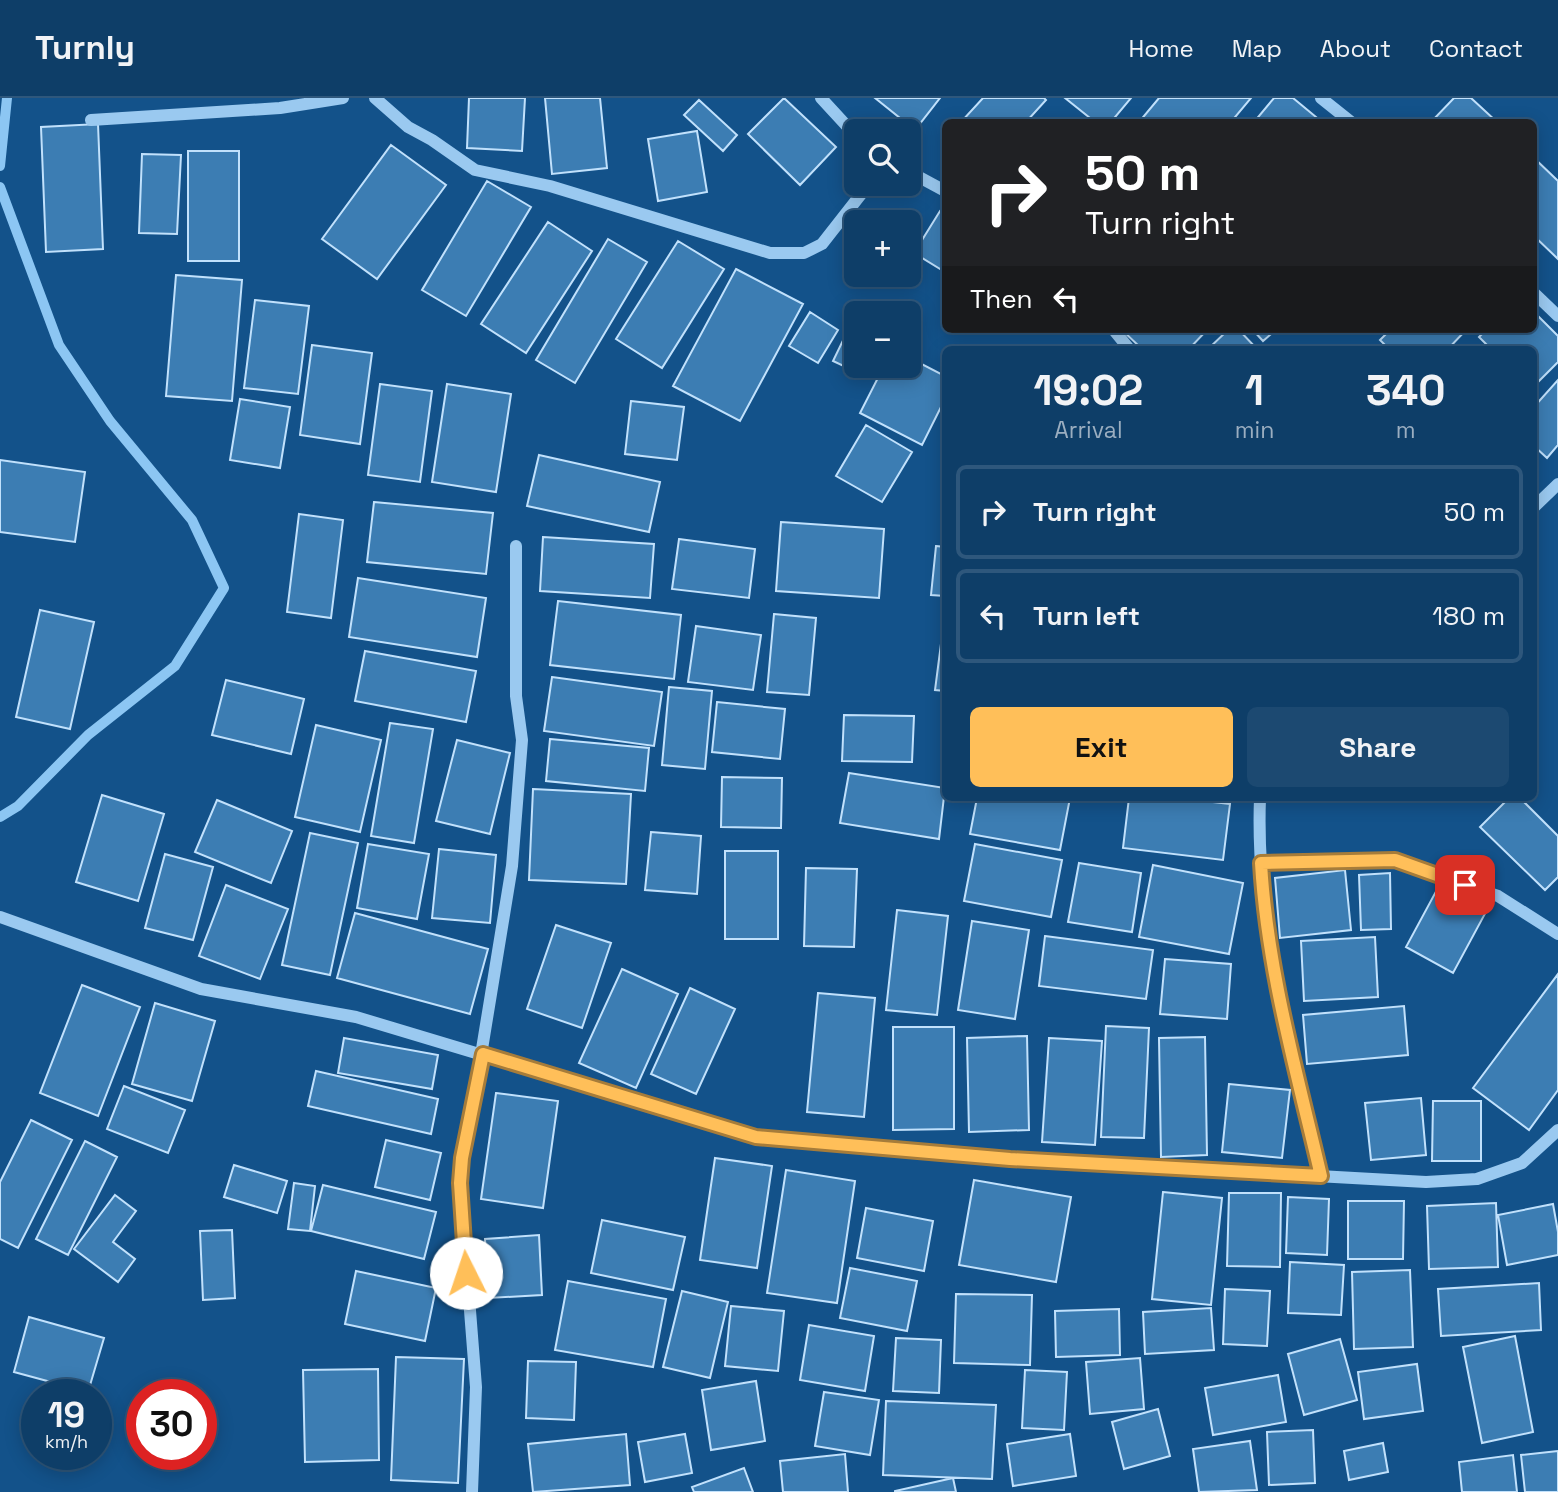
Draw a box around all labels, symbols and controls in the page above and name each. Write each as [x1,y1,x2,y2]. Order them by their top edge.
text: Turnly [35,27,135,69]
text: Home [1128,33,1194,64]
text: Map [1232,33,1282,64]
text: About [1320,33,1391,64]
text: Contact [1429,33,1523,64]
map controls [844,119,921,378]
button: search [844,119,921,196]
text: 50 m [1085,142,1200,204]
icon: right [970,147,1061,238]
text: Turn right [1085,203,1235,243]
button: + [844,210,921,287]
icon: left [1047,280,1085,318]
text: Then [970,282,1033,316]
button: − [844,301,921,378]
text: 19:02 [1034,364,1143,417]
text: 1 [1245,364,1264,417]
text: 340 [1366,364,1445,417]
text: Arrival [1054,415,1123,445]
text: min [1235,415,1274,445]
text: m [1396,415,1416,445]
icon: right [974,493,1012,531]
text: Turn right [1033,495,1157,529]
text: 50 m [1444,495,1505,529]
icon: left [974,597,1012,635]
text: Turn left [1033,599,1140,633]
text: 180 m [1432,599,1505,633]
button: Exit [970,707,1233,787]
button: Share [1247,707,1509,787]
pin [1435,855,1495,915]
icon: arrive [1446,866,1484,904]
position arrow [429,1236,503,1310]
speed limit sign: 30 [126,1379,217,1470]
text: 19 [48,1393,85,1437]
text: km/h [45,1430,88,1453]

